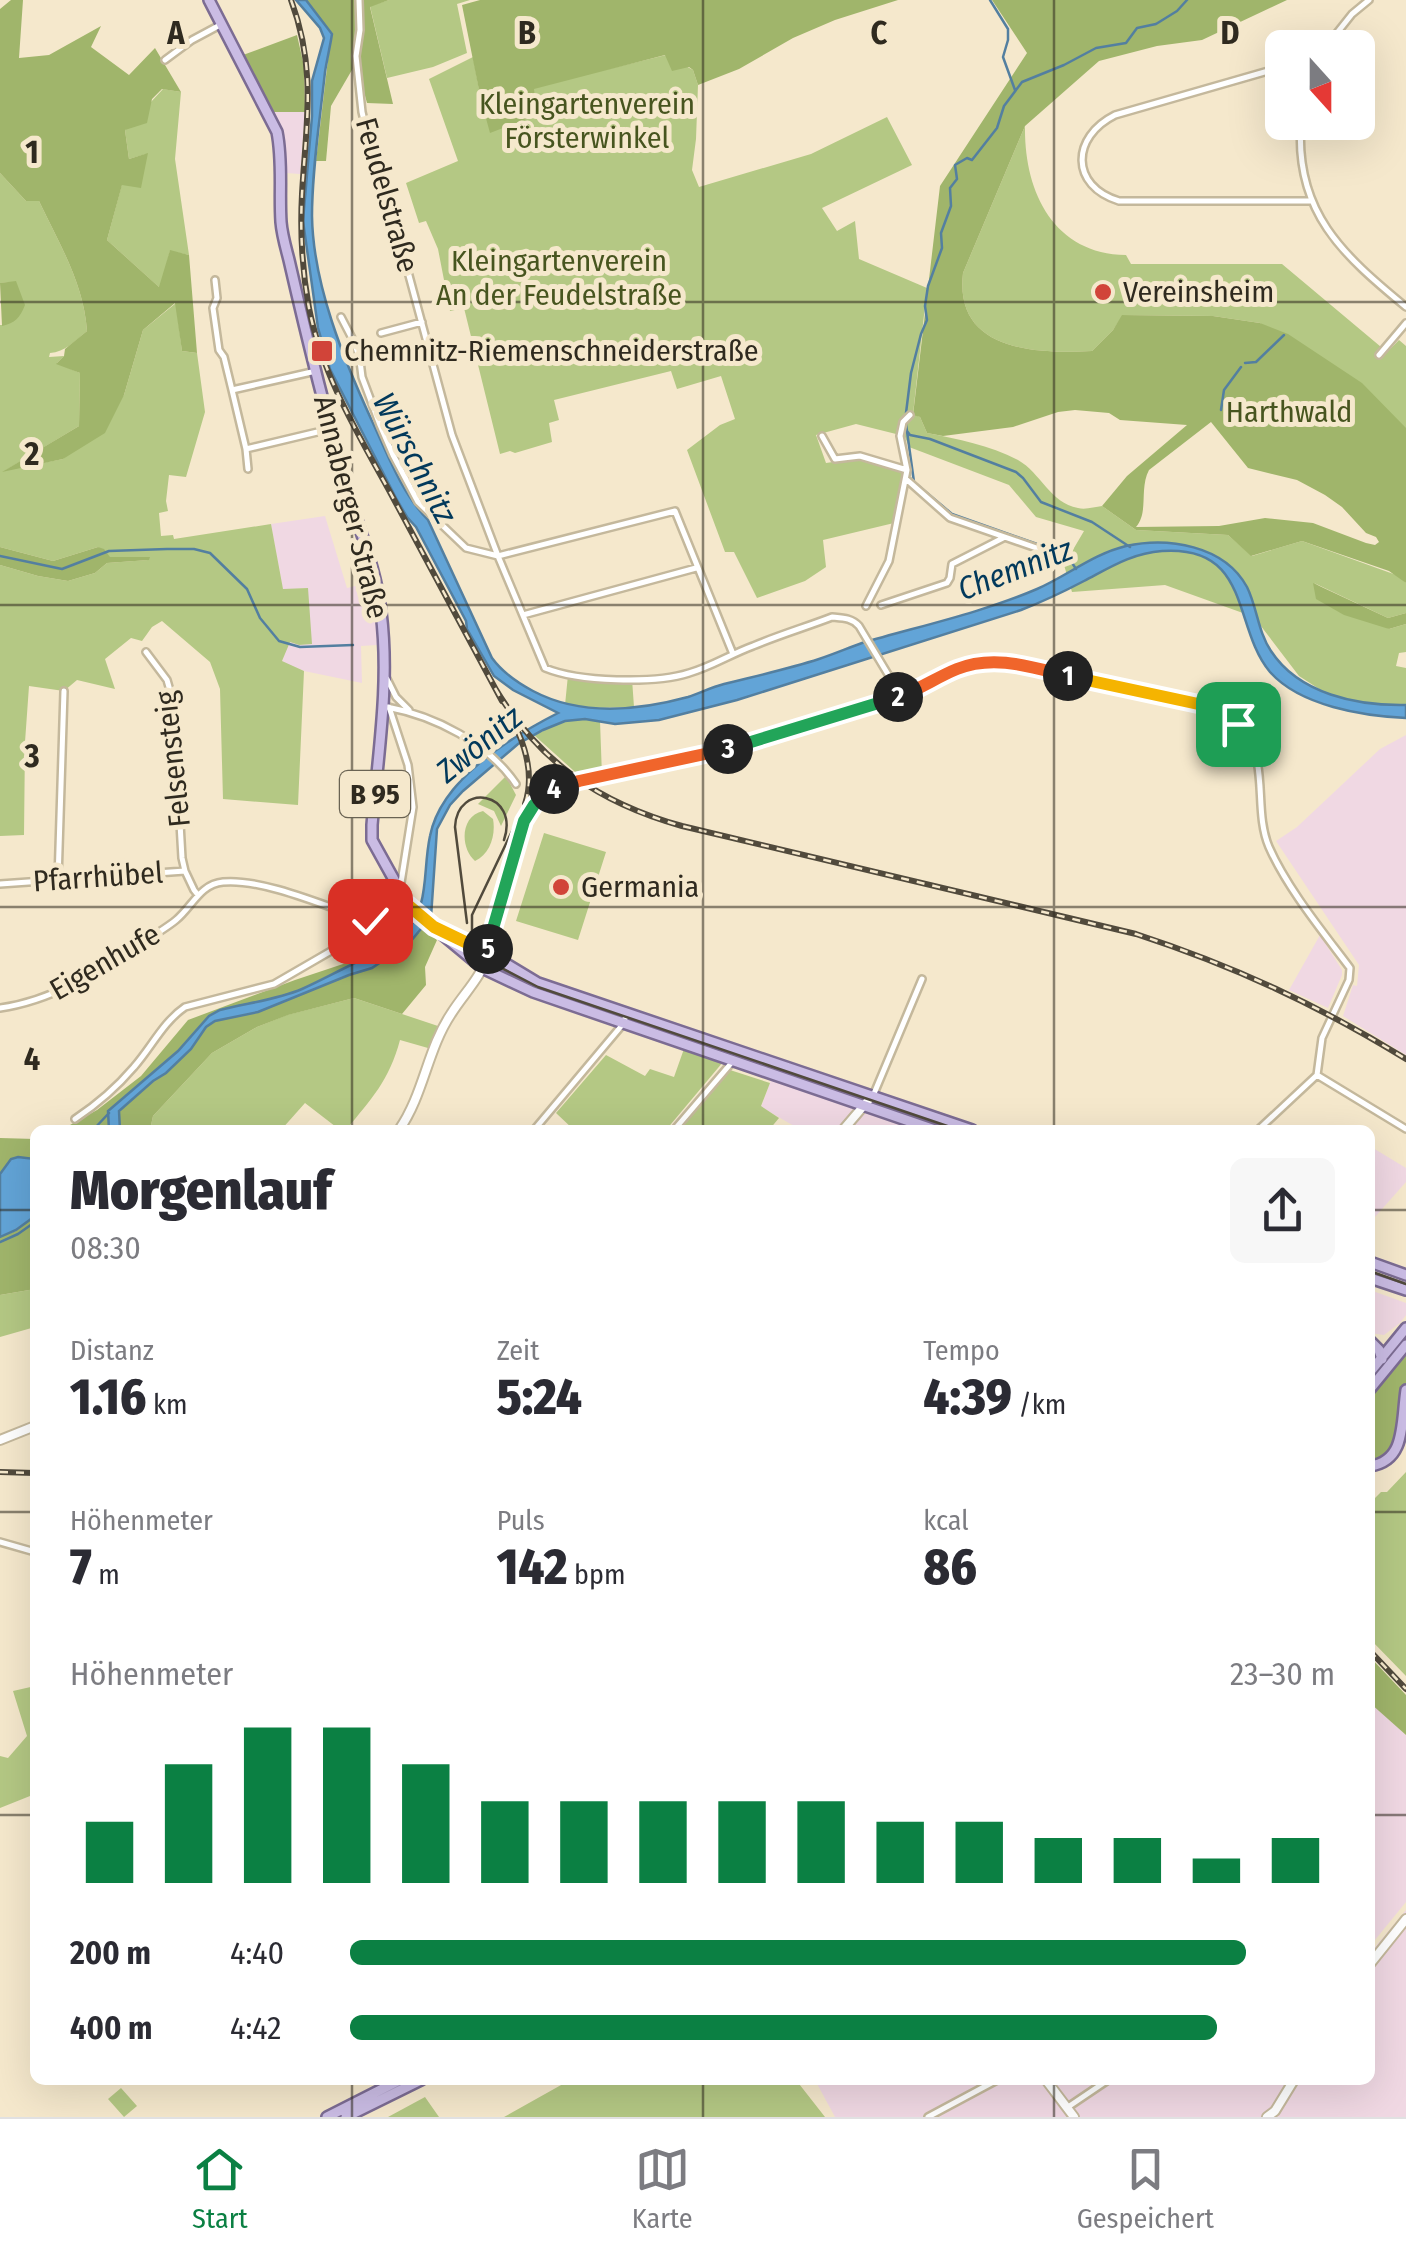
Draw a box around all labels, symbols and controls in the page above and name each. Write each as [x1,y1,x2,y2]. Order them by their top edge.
text: A [166,14,185,52]
text: B [518,14,536,52]
text: C [871,14,888,52]
text: D [1220,14,1240,52]
north arrow [1265,30,1375,140]
map controls [1265,30,1375,140]
park label: Kleingartenverein Försterwinkel [479,86,695,156]
street label: Feudelstraße [348,114,426,276]
text: 1 [25,133,39,171]
park label: Kleingartenverein An der Feudelstraße [436,243,682,313]
place label: Vereinsheim [1123,274,1274,310]
marker: Vereinsheim [1092,281,1114,303]
place label: Chemnitz-Riemenschneiderstraße [344,333,759,369]
marker: Chemnitz-Riemenschneiderstraße [309,338,335,364]
water label: Würschnitz [365,386,465,530]
street label: Annaberger Straße [306,392,396,622]
park label: Harthwald [1226,394,1352,430]
text: 2 [24,435,40,473]
water label: Chemnitz [952,530,1078,608]
pin: 1 [1043,651,1093,701]
text: 1 [1062,659,1074,692]
pin: 2 [873,672,923,722]
text: 2 [892,680,904,713]
pin [1196,682,1281,767]
street label: Felsensteig [148,688,198,829]
icon: arrive [1211,697,1266,752]
water label: Zwönitz [427,698,530,791]
pin: 3 [703,724,753,774]
text: 3 [721,732,735,765]
text: 3 [23,737,40,775]
pin: 4 [529,764,579,814]
road number: B 95 [340,771,410,817]
text: 4 [547,772,561,805]
street label: Pfarrhübel [32,855,164,899]
place label: Germania [581,869,699,905]
marker: Germania [550,876,572,898]
pin [328,879,413,964]
icon: check [343,894,398,949]
street label: Eigenhufe [44,916,166,1008]
pin: 5 [463,924,513,974]
text: 5 [481,932,495,965]
text: 4 [24,1040,40,1078]
text: Morgenlauf [70,1158,332,1224]
button: share [1230,1158,1335,1263]
text: 08:30 [70,1229,141,1267]
text: Distanz [70,1334,154,1367]
text: Zeit [497,1334,539,1367]
text: Tempo [923,1334,1000,1367]
text: 1.16 [70,1367,146,1427]
text: 5:24 [497,1367,582,1427]
text: 4:39 [923,1367,1012,1427]
text: km [146,1388,188,1421]
text: /km [1012,1388,1066,1421]
text: Höhenmeter [70,1504,213,1537]
text: Puls [497,1504,545,1537]
text: kcal [923,1504,969,1537]
text: 7 [70,1537,92,1597]
text: 142 [497,1537,568,1597]
text: 86 [923,1537,977,1597]
text: m [92,1558,120,1591]
text: bpm [568,1558,625,1591]
text: Höhenmeter [70,1655,233,1693]
text: 23–30 m [1230,1655,1335,1693]
text: 200 m [70,1934,151,1972]
text: 4:40 [230,1934,284,1972]
text: 400 m [70,2009,152,2047]
text: 4:42 [230,2009,281,2047]
tab: Start [192,2142,248,2235]
tab: Karte [632,2142,693,2235]
tab: Gespeichert [1077,2142,1214,2235]

